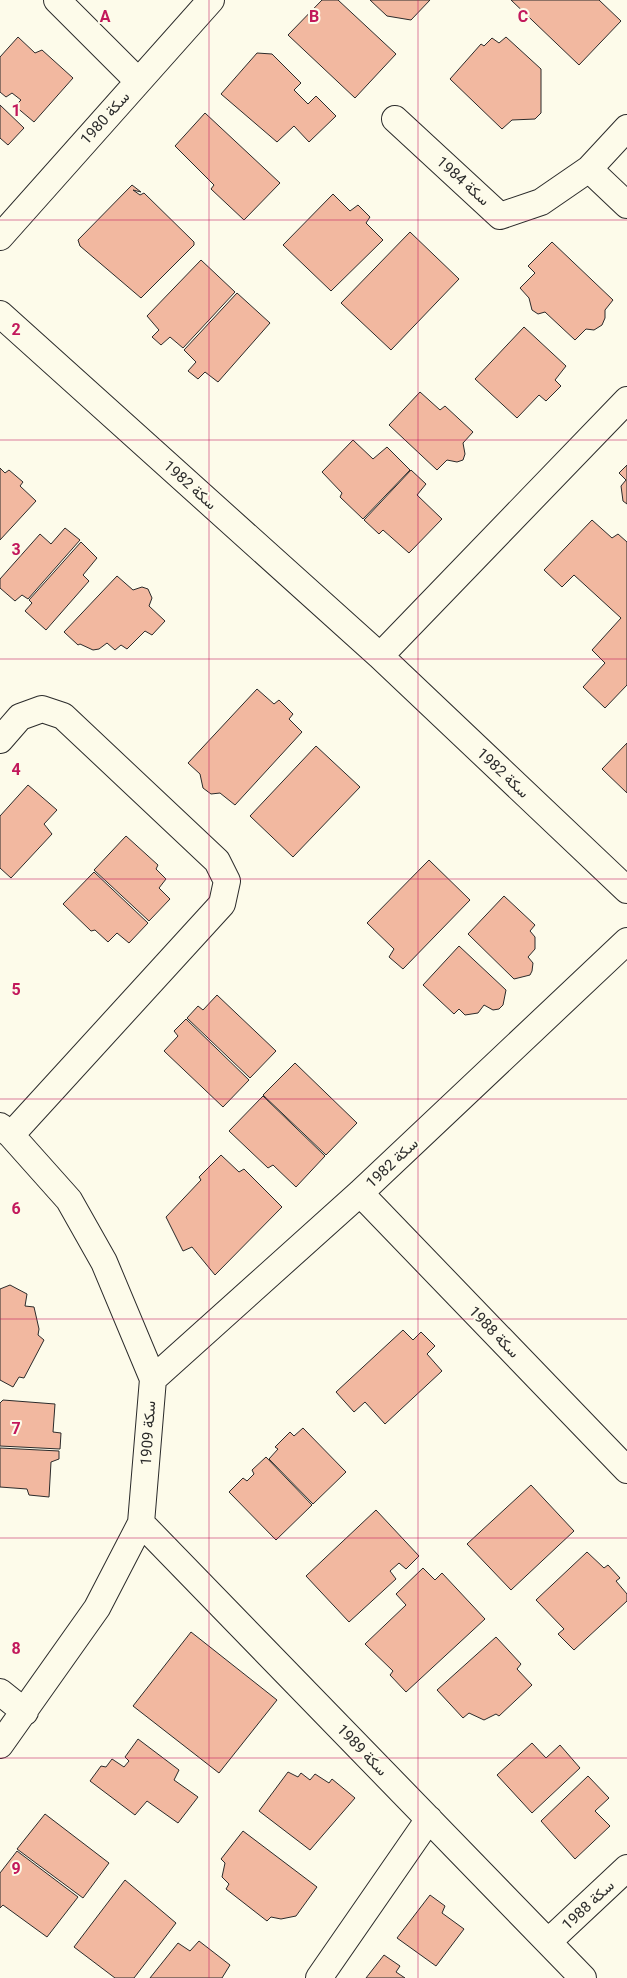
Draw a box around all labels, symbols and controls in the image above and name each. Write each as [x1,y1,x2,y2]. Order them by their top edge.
text: A [100,7,111,26]
text: B [309,7,319,26]
text: C [518,7,528,26]
street label: سكة 1980 [77,88,133,148]
text: 1 [11,101,21,120]
street label: سكة 1984 [433,153,493,209]
text: 2 [11,320,21,339]
street label: سكة 1982 [160,457,220,513]
text: 3 [11,540,21,559]
street label: سكة 1982 [473,744,533,802]
text: 4 [11,760,21,779]
text: 5 [11,980,21,999]
street label: سكة 1982 [362,1134,422,1192]
text: 6 [11,1199,21,1218]
street label: سكة 1988 [465,1302,523,1362]
street label: سكة 1909 [137,1400,159,1466]
text: 7 [11,1419,21,1438]
text: 8 [11,1639,21,1658]
street label: سكة 1989 [333,1720,391,1780]
text: 9 [11,1859,21,1878]
street label: سكة 1988 [558,1876,618,1934]

